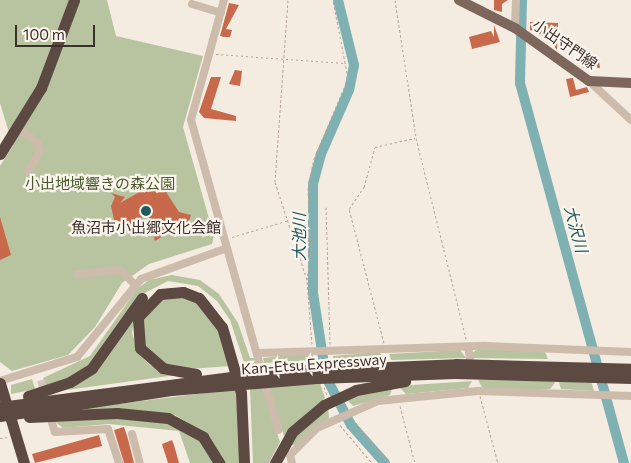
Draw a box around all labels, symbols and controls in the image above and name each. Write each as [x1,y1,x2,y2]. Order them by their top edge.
scale bar [18,15,98,47]
street label: 小出守門線 [529,15,601,73]
text: 100 m [23,25,65,43]
park label: 小出地域響きの森公園 [25,175,175,193]
water label: 大沢川 [561,203,591,255]
marker: 魚沼市小出郷文化会館 [140,205,152,217]
water label: 大池川 [289,213,309,261]
place label: 魚沼市小出郷文化会館 [71,219,221,237]
street label: Kan-Etsu Expressway [241,350,387,378]

